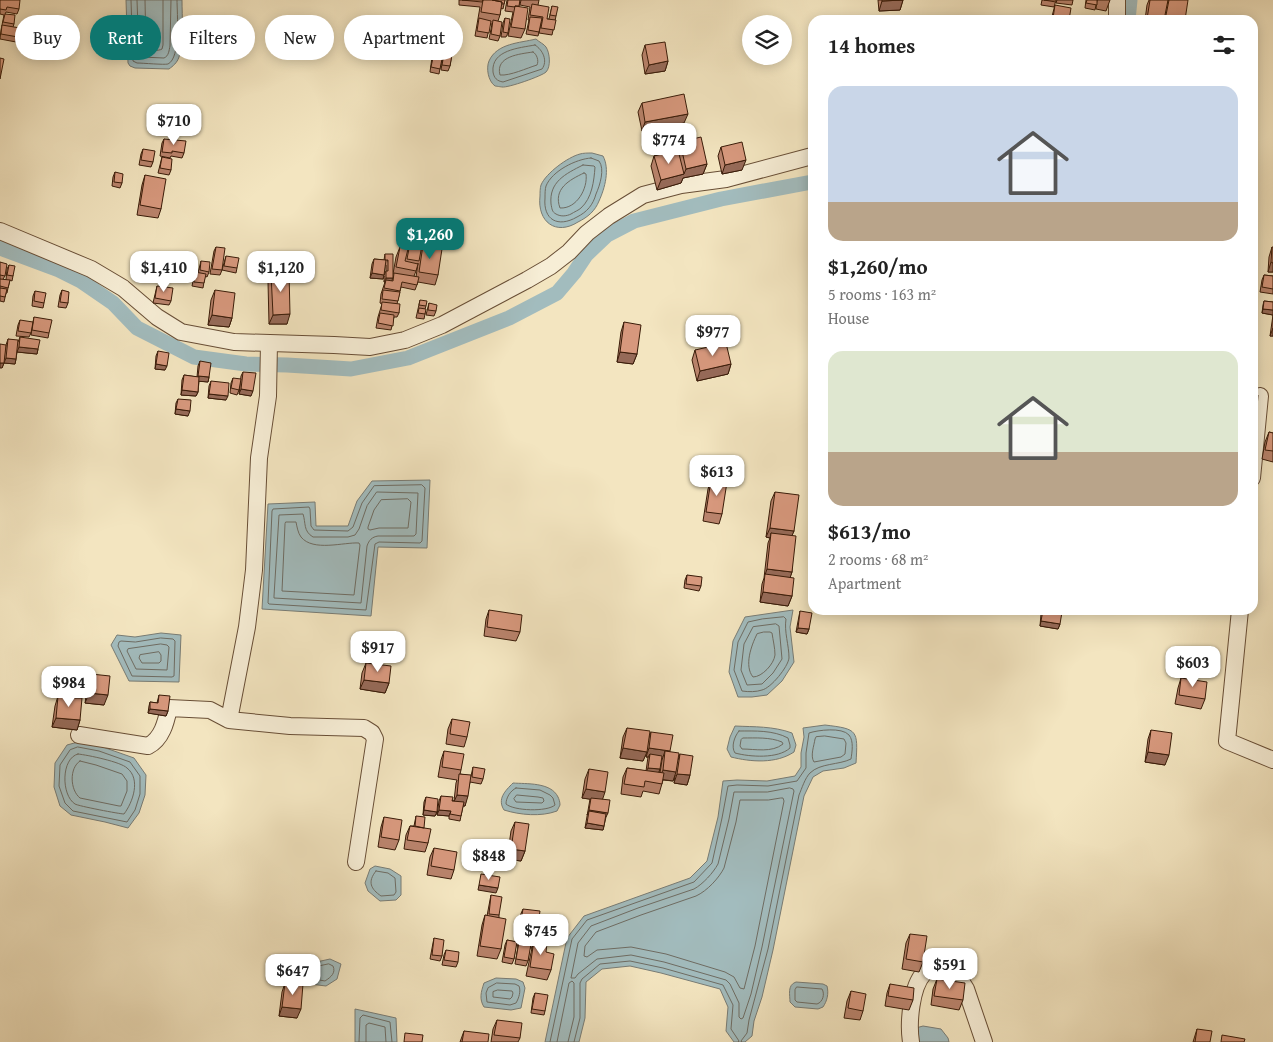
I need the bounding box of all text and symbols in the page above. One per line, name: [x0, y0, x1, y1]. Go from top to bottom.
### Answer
chip: Buy: [15, 15, 80, 60]
chip: Rent: [90, 15, 161, 60]
chip: Filters: [171, 15, 255, 60]
chip: New: [265, 15, 334, 60]
chip: Apartment: [344, 15, 463, 60]
map controls: [742, 15, 792, 65]
button: layers: [742, 15, 792, 65]
text: 14 homes: [828, 30, 915, 61]
icon: filters: [1210, 31, 1238, 59]
pin: $710: [144, 104, 204, 146]
text: $710: [157, 108, 191, 132]
icon: home: [988, 118, 1078, 208]
pin: $774: [639, 122, 699, 165]
text: $774: [652, 127, 686, 151]
pin: $1,260: [389, 218, 471, 260]
text: $1,260: [407, 222, 453, 246]
pin: $1,410: [123, 250, 205, 293]
pin: $1,120: [240, 250, 322, 293]
text: $1,260/mo: [828, 251, 928, 282]
text: $1,410: [141, 255, 187, 279]
text: $1,120: [258, 255, 304, 279]
text: 5 rooms · 163 m²: [828, 282, 936, 306]
text: House: [828, 306, 869, 330]
pin: $977: [683, 314, 743, 357]
text: $977: [696, 319, 730, 343]
icon: home: [988, 383, 1078, 473]
pin: $613: [687, 454, 747, 497]
text: $613: [700, 459, 734, 483]
text: $613/mo: [828, 516, 911, 547]
text: 2 rooms · 68 m²: [828, 547, 928, 571]
text: Apartment: [828, 571, 901, 595]
pin: $917: [348, 630, 408, 673]
text: $917: [361, 635, 395, 659]
pin: $603: [1163, 646, 1223, 688]
text: $603: [1176, 650, 1210, 674]
pin: $984: [39, 666, 99, 708]
text: $984: [52, 670, 86, 694]
pin: $848: [459, 838, 519, 881]
text: $848: [472, 843, 506, 867]
pin: $745: [511, 914, 571, 956]
text: $745: [524, 918, 558, 942]
pin: $591: [920, 948, 980, 990]
text: $591: [933, 952, 967, 976]
pin: $647: [263, 954, 323, 996]
text: $647: [276, 958, 310, 982]

